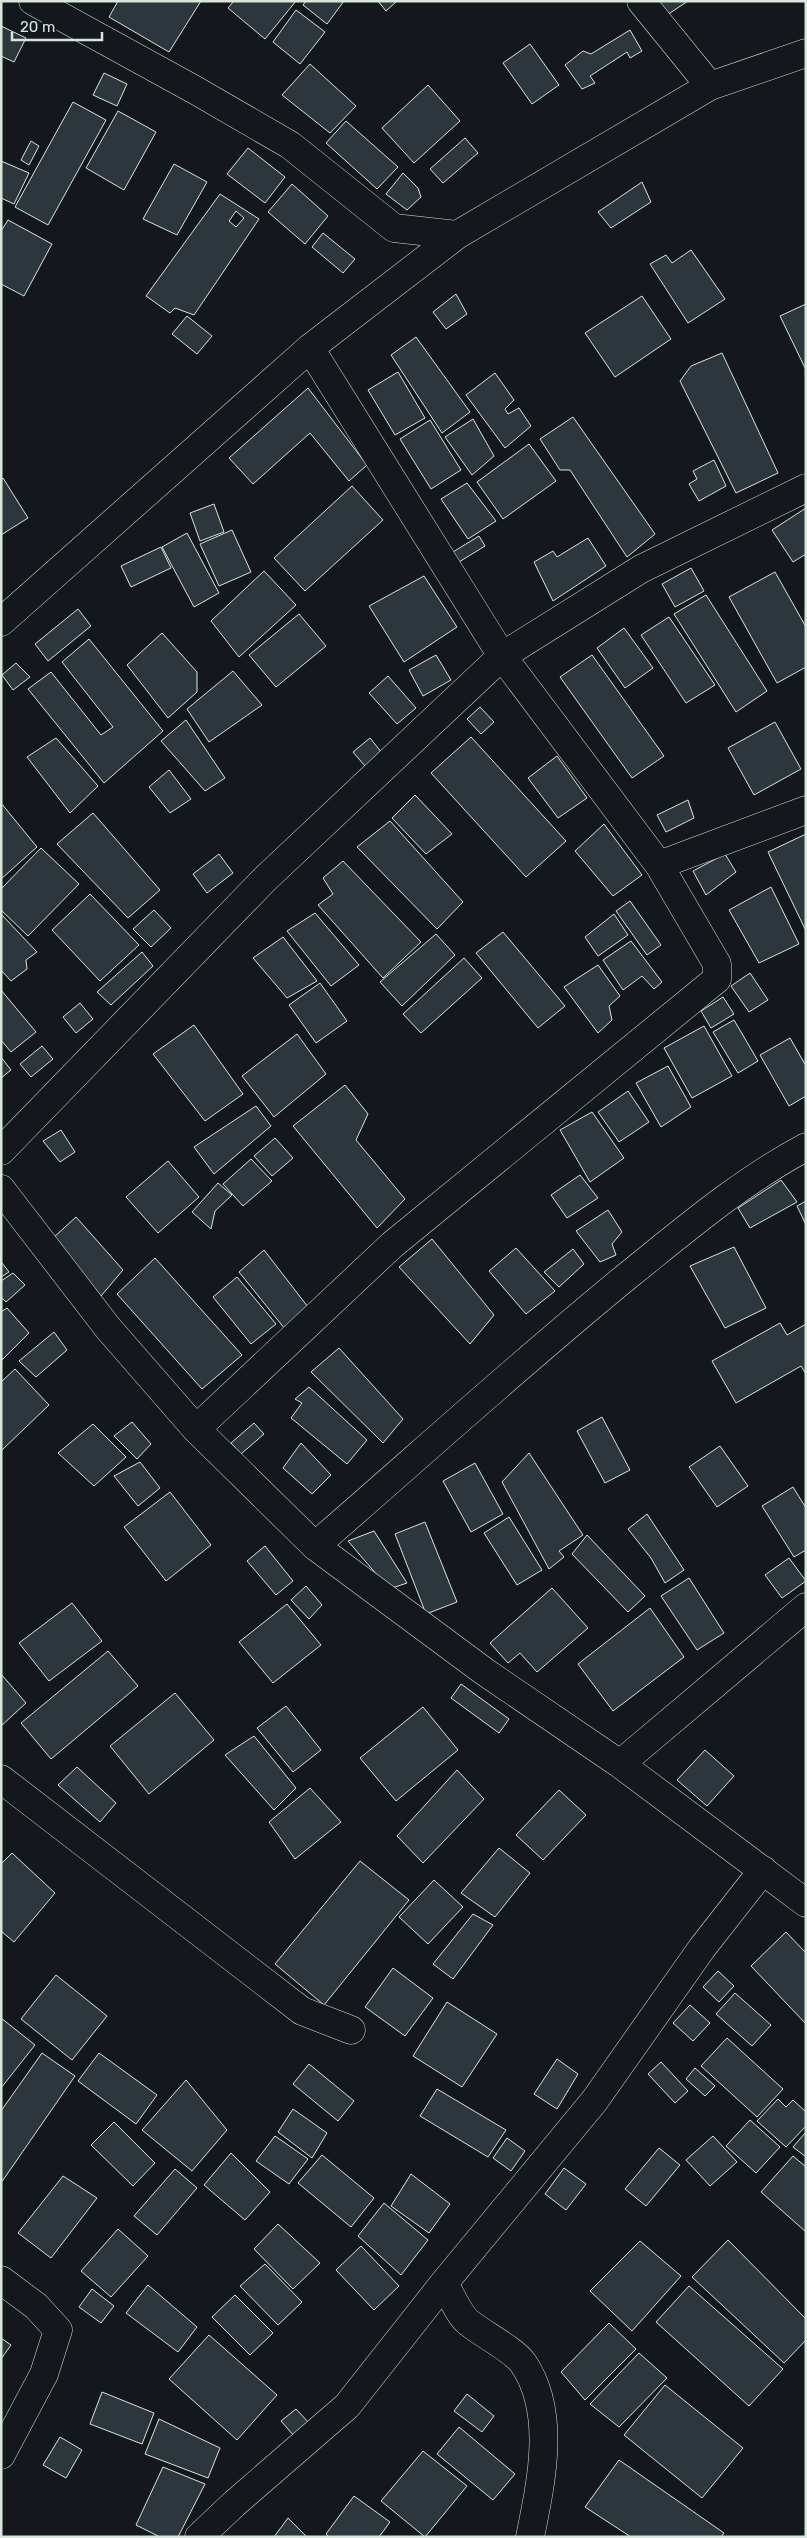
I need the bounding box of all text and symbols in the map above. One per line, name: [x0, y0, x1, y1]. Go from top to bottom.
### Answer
scale bar: [12, 10, 102, 42]
text: 20 m: [20, 18, 55, 36]

